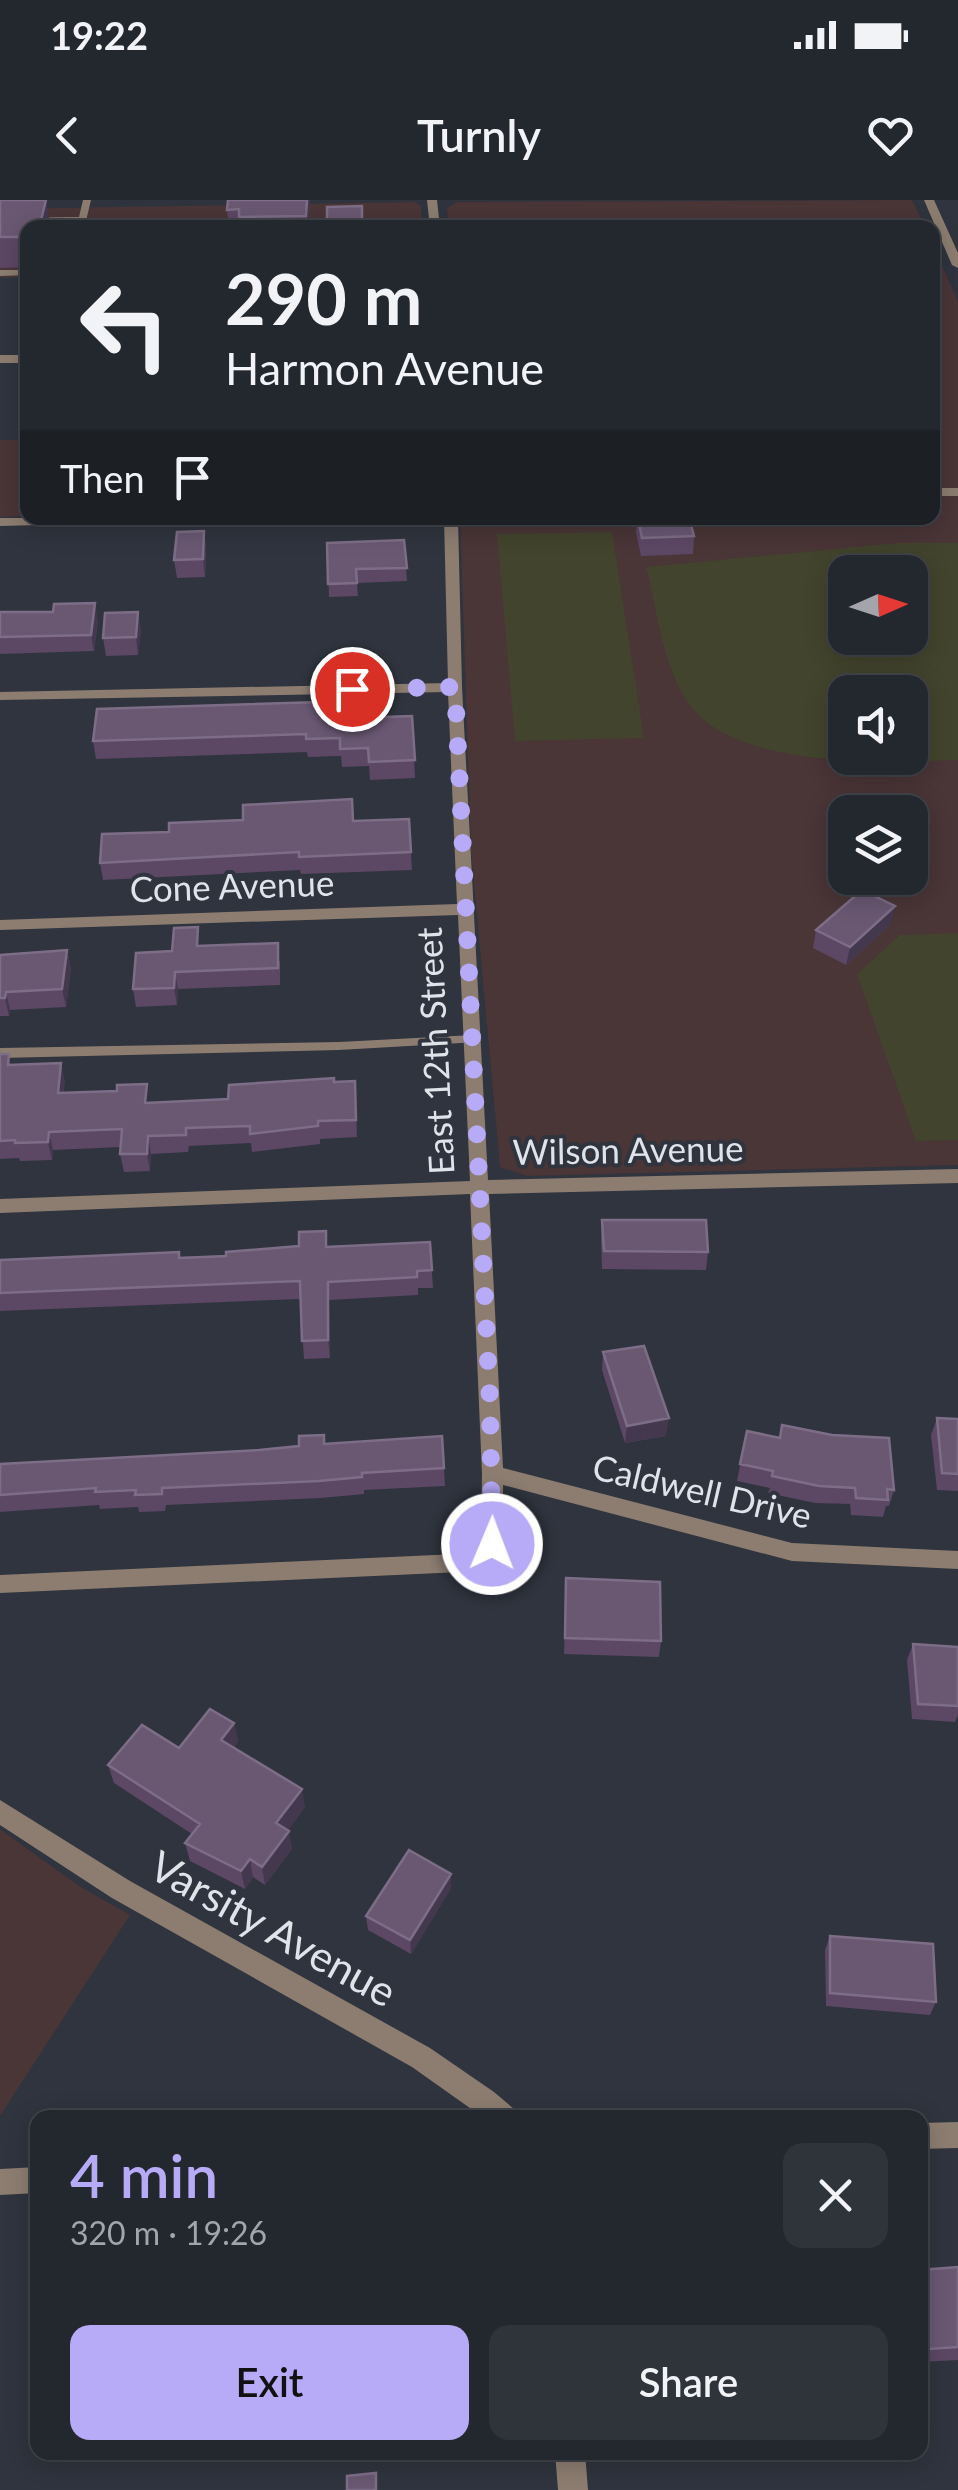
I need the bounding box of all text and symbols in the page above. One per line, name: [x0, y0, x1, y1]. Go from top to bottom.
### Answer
text: 19:22: [50, 12, 148, 58]
icon: back: [40, 108, 95, 163]
text: Turnly: [417, 108, 541, 162]
icon: heart: [863, 108, 918, 163]
text: 290 m: [225, 256, 422, 340]
icon: left: [60, 260, 190, 390]
text: Harmon Avenue: [225, 341, 544, 395]
icon: arrive: [165, 450, 220, 505]
text: Then: [60, 455, 145, 501]
north arrow: [828, 555, 928, 655]
map controls: [828, 555, 928, 895]
pin: [310, 647, 395, 732]
icon: arrive: [325, 662, 380, 717]
button: sound: [828, 675, 928, 775]
button: layers: [828, 795, 928, 895]
street label: Cone Avenue: [129, 860, 335, 910]
street label: East 12th Street: [407, 926, 461, 1176]
street label: Wilson Avenue: [512, 1126, 744, 1172]
street label: Caldwell Drive: [589, 1444, 816, 1536]
position arrow: [440, 1492, 544, 1596]
street label: Varsity Avenue: [142, 1840, 405, 2016]
text: 4 min: [70, 2139, 218, 2211]
button: close: [783, 2143, 888, 2248]
text: 320 m · 19:26: [70, 2213, 267, 2252]
button: Exit: [70, 2325, 469, 2440]
button: Share: [489, 2325, 888, 2440]

